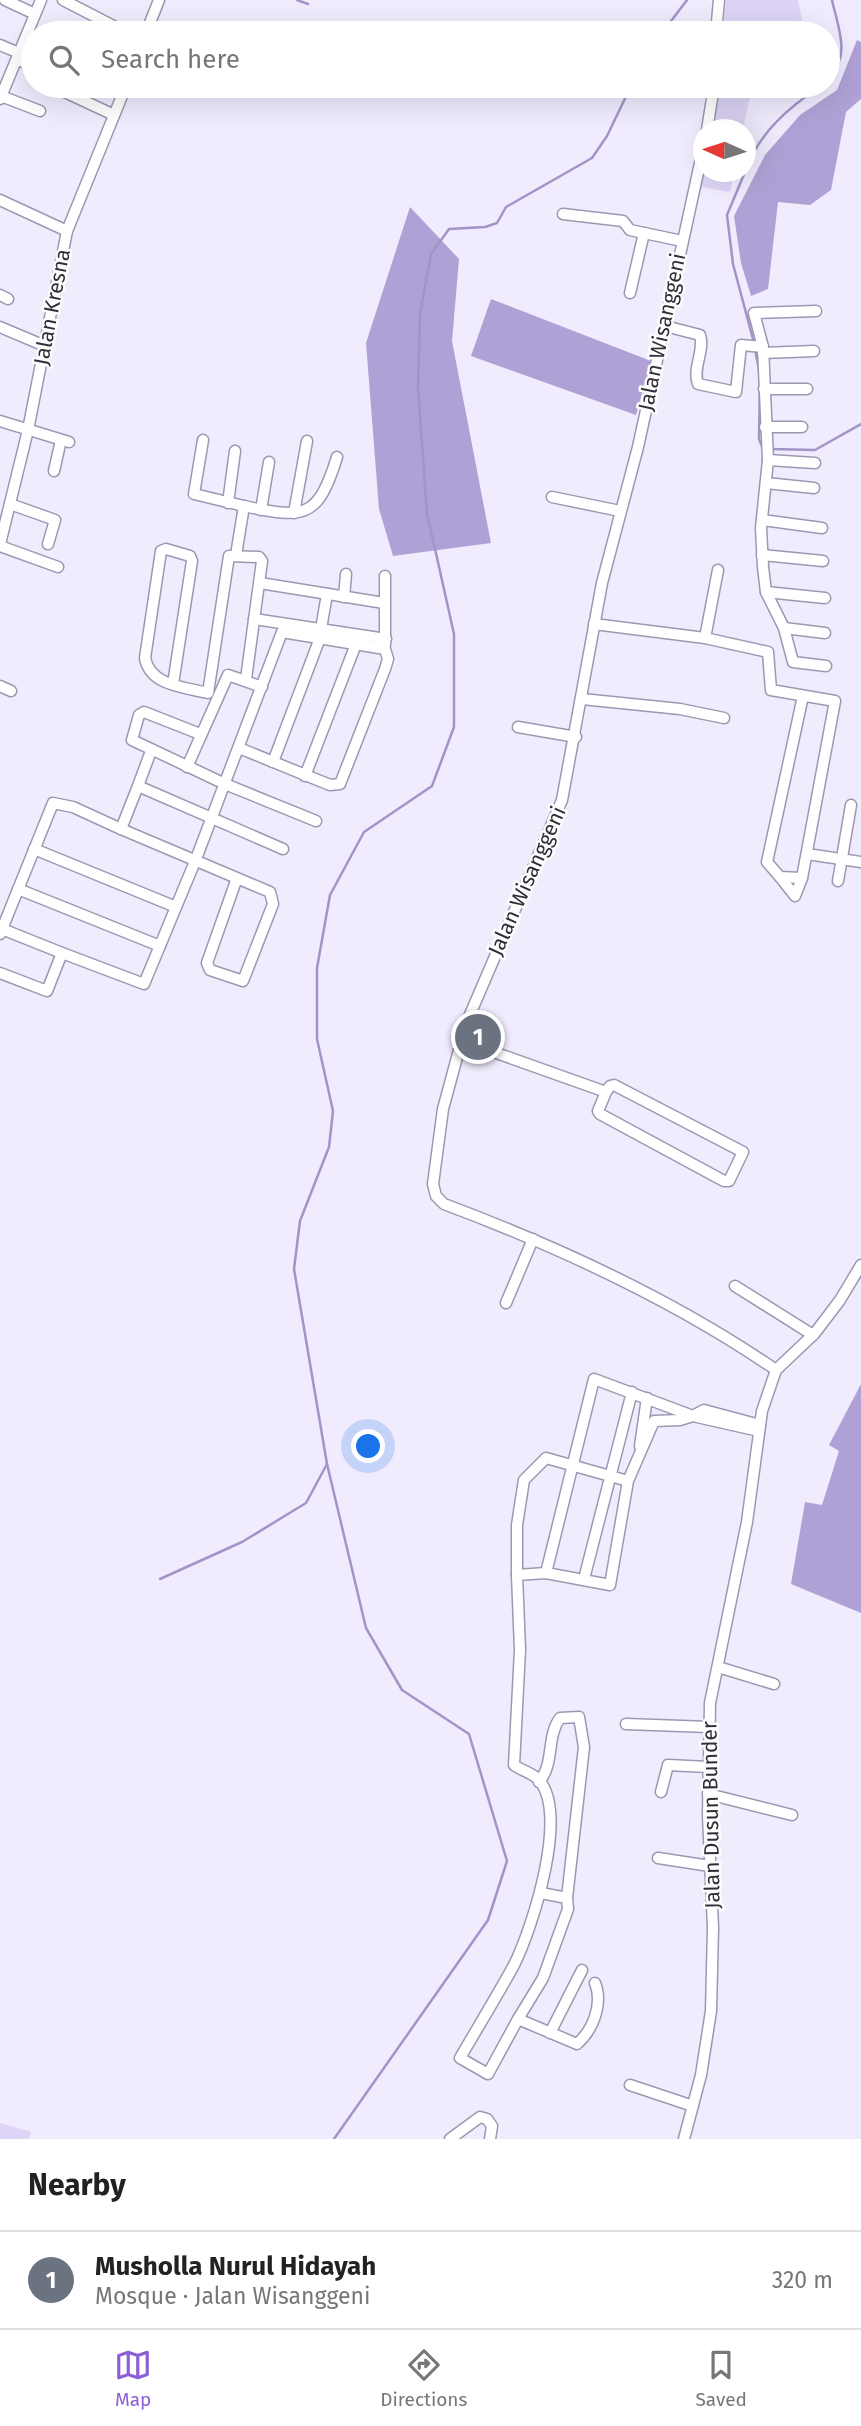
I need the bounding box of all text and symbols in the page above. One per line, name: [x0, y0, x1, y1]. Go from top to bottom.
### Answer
search box: [21, 21, 840, 98]
icon: search: [45, 41, 83, 79]
text: Search here: [101, 44, 240, 75]
north arrow: [693, 119, 756, 182]
street label: Jalan Kresna: [28, 247, 76, 367]
street label: Jalan Wisanggeni: [633, 251, 691, 413]
street label: Jalan Wisanggeni: [482, 802, 572, 960]
pin: 1: [455, 1011, 501, 1063]
your location: [351, 1429, 385, 1463]
street label: Jalan Dusun Bunder: [696, 1721, 726, 1909]
text: Nearby: [28, 2167, 126, 2203]
text: Musholla Nurul Hidayah: [95, 2251, 376, 2282]
text: 1: [46, 2266, 56, 2294]
text: 320 m: [772, 2266, 833, 2294]
text: Mosque · Jalan Wisanggeni: [95, 2282, 371, 2310]
tab: Map: [114, 2346, 152, 2411]
tab: Directions: [380, 2346, 467, 2411]
tab: Saved: [696, 2346, 747, 2411]

